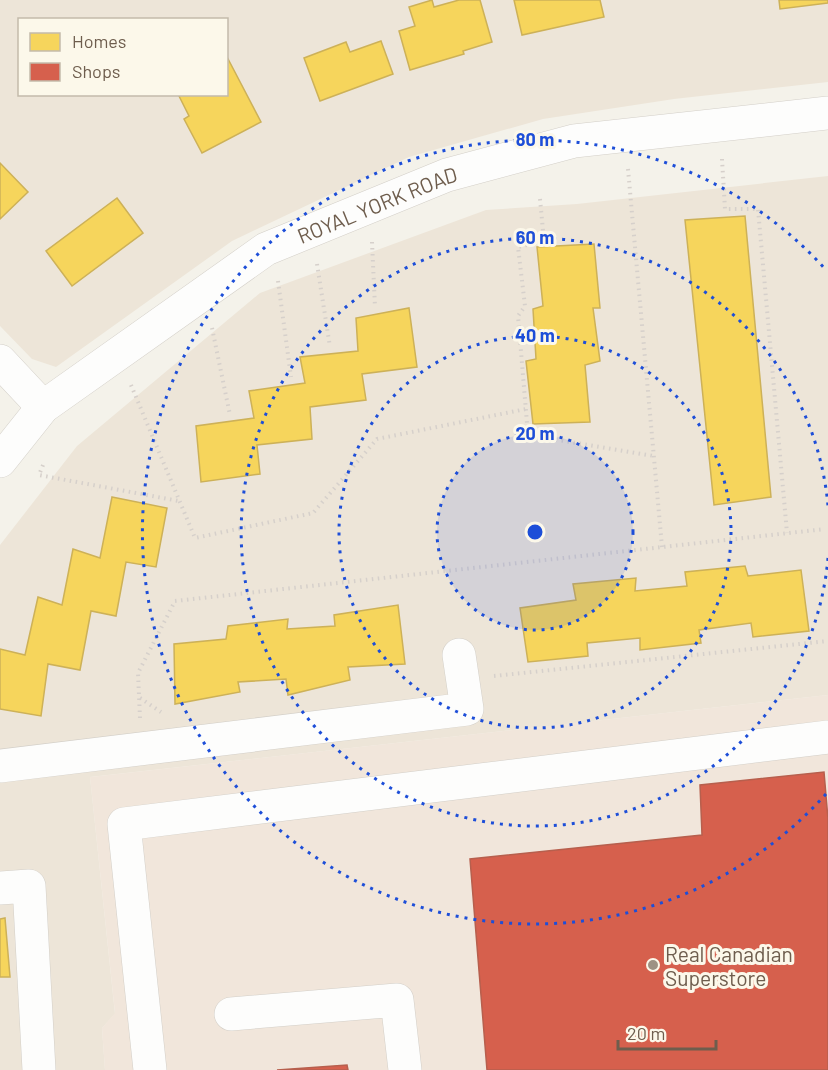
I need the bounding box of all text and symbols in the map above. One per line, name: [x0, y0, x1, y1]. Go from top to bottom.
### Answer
legend: [18, 18, 228, 96]
text: Homes: [72, 30, 126, 52]
text: Shops: [72, 60, 121, 82]
text: 80 m: [516, 128, 554, 150]
street label: ROYAL YORK ROAD: [293, 160, 459, 248]
text: 60 m: [516, 226, 554, 248]
text: 40 m: [515, 324, 555, 346]
text: 20 m: [516, 422, 554, 444]
centre of rings: [525, 522, 545, 542]
place label: Real Canadian Superstore: [665, 941, 793, 990]
marker: Real Canadian Superstore: [646, 958, 660, 972]
scale bar: [618, 1013, 716, 1051]
text: 20 m: [627, 1022, 665, 1044]

